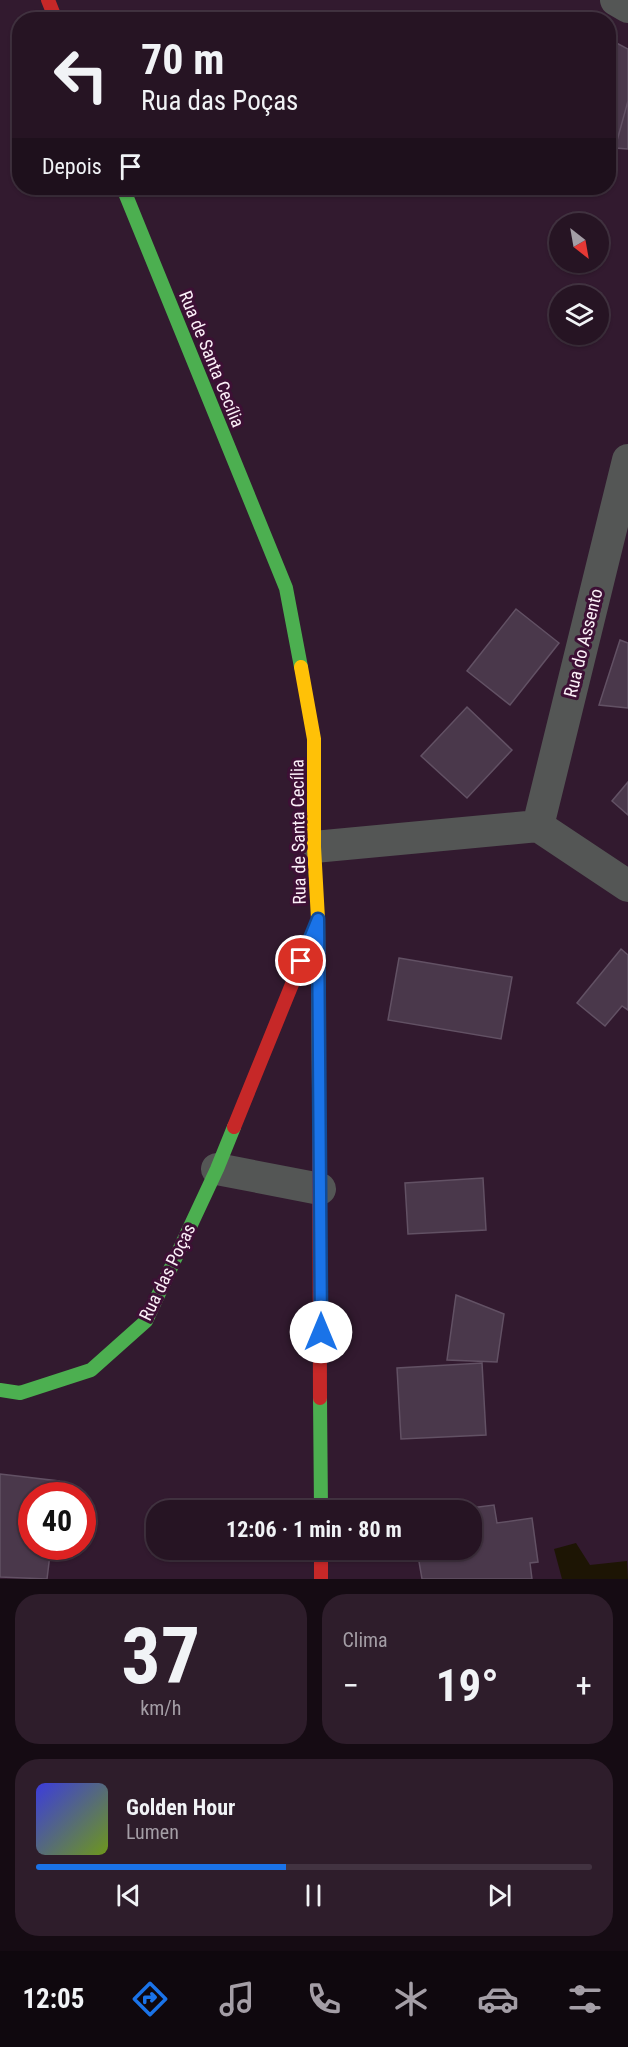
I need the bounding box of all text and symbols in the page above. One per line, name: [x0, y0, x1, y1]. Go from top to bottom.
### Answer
text: 70 m: [141, 35, 224, 84]
icon: left: [42, 36, 120, 114]
text: Rua das Poças: [141, 85, 298, 117]
icon: arrive: [114, 150, 147, 183]
text: Depois: [42, 154, 102, 179]
north arrow: [549, 213, 609, 273]
map controls: [549, 213, 609, 345]
button: layers: [549, 285, 609, 345]
street label: Rua de Santa Cecília: [175, 288, 249, 430]
street label: Rua do Assento: [559, 586, 607, 700]
street label: Rua de Santa Cecília: [286, 759, 310, 905]
pin: [275, 935, 326, 986]
icon: arrive: [284, 944, 317, 977]
street label: Rua das Poças: [135, 1220, 199, 1324]
position arrow: [289, 1300, 353, 1364]
speed limit sign: 40: [18, 1482, 96, 1560]
text: 12:06 · 1 min · 80 m: [226, 1517, 402, 1542]
text: 37: [121, 1611, 200, 1702]
text: Clima: [343, 1628, 388, 1652]
text: 19°: [436, 1659, 499, 1712]
text: −: [343, 1666, 359, 1705]
text: +: [576, 1666, 592, 1705]
text: km/h: [140, 1696, 181, 1720]
text: Golden Hour: [126, 1795, 235, 1820]
text: Lumen: [126, 1820, 179, 1844]
icon: previous: [112, 1879, 145, 1912]
icon: pause: [297, 1879, 330, 1912]
icon: next: [483, 1879, 516, 1912]
icon: directions: [129, 1978, 171, 2020]
icon: music: [216, 1978, 258, 2020]
icon: phone: [303, 1978, 345, 2020]
icon: climate: [390, 1978, 432, 2020]
icon: car: [477, 1978, 519, 2020]
icon: filters: [564, 1978, 606, 2020]
text: 12:05: [22, 1983, 84, 2015]

